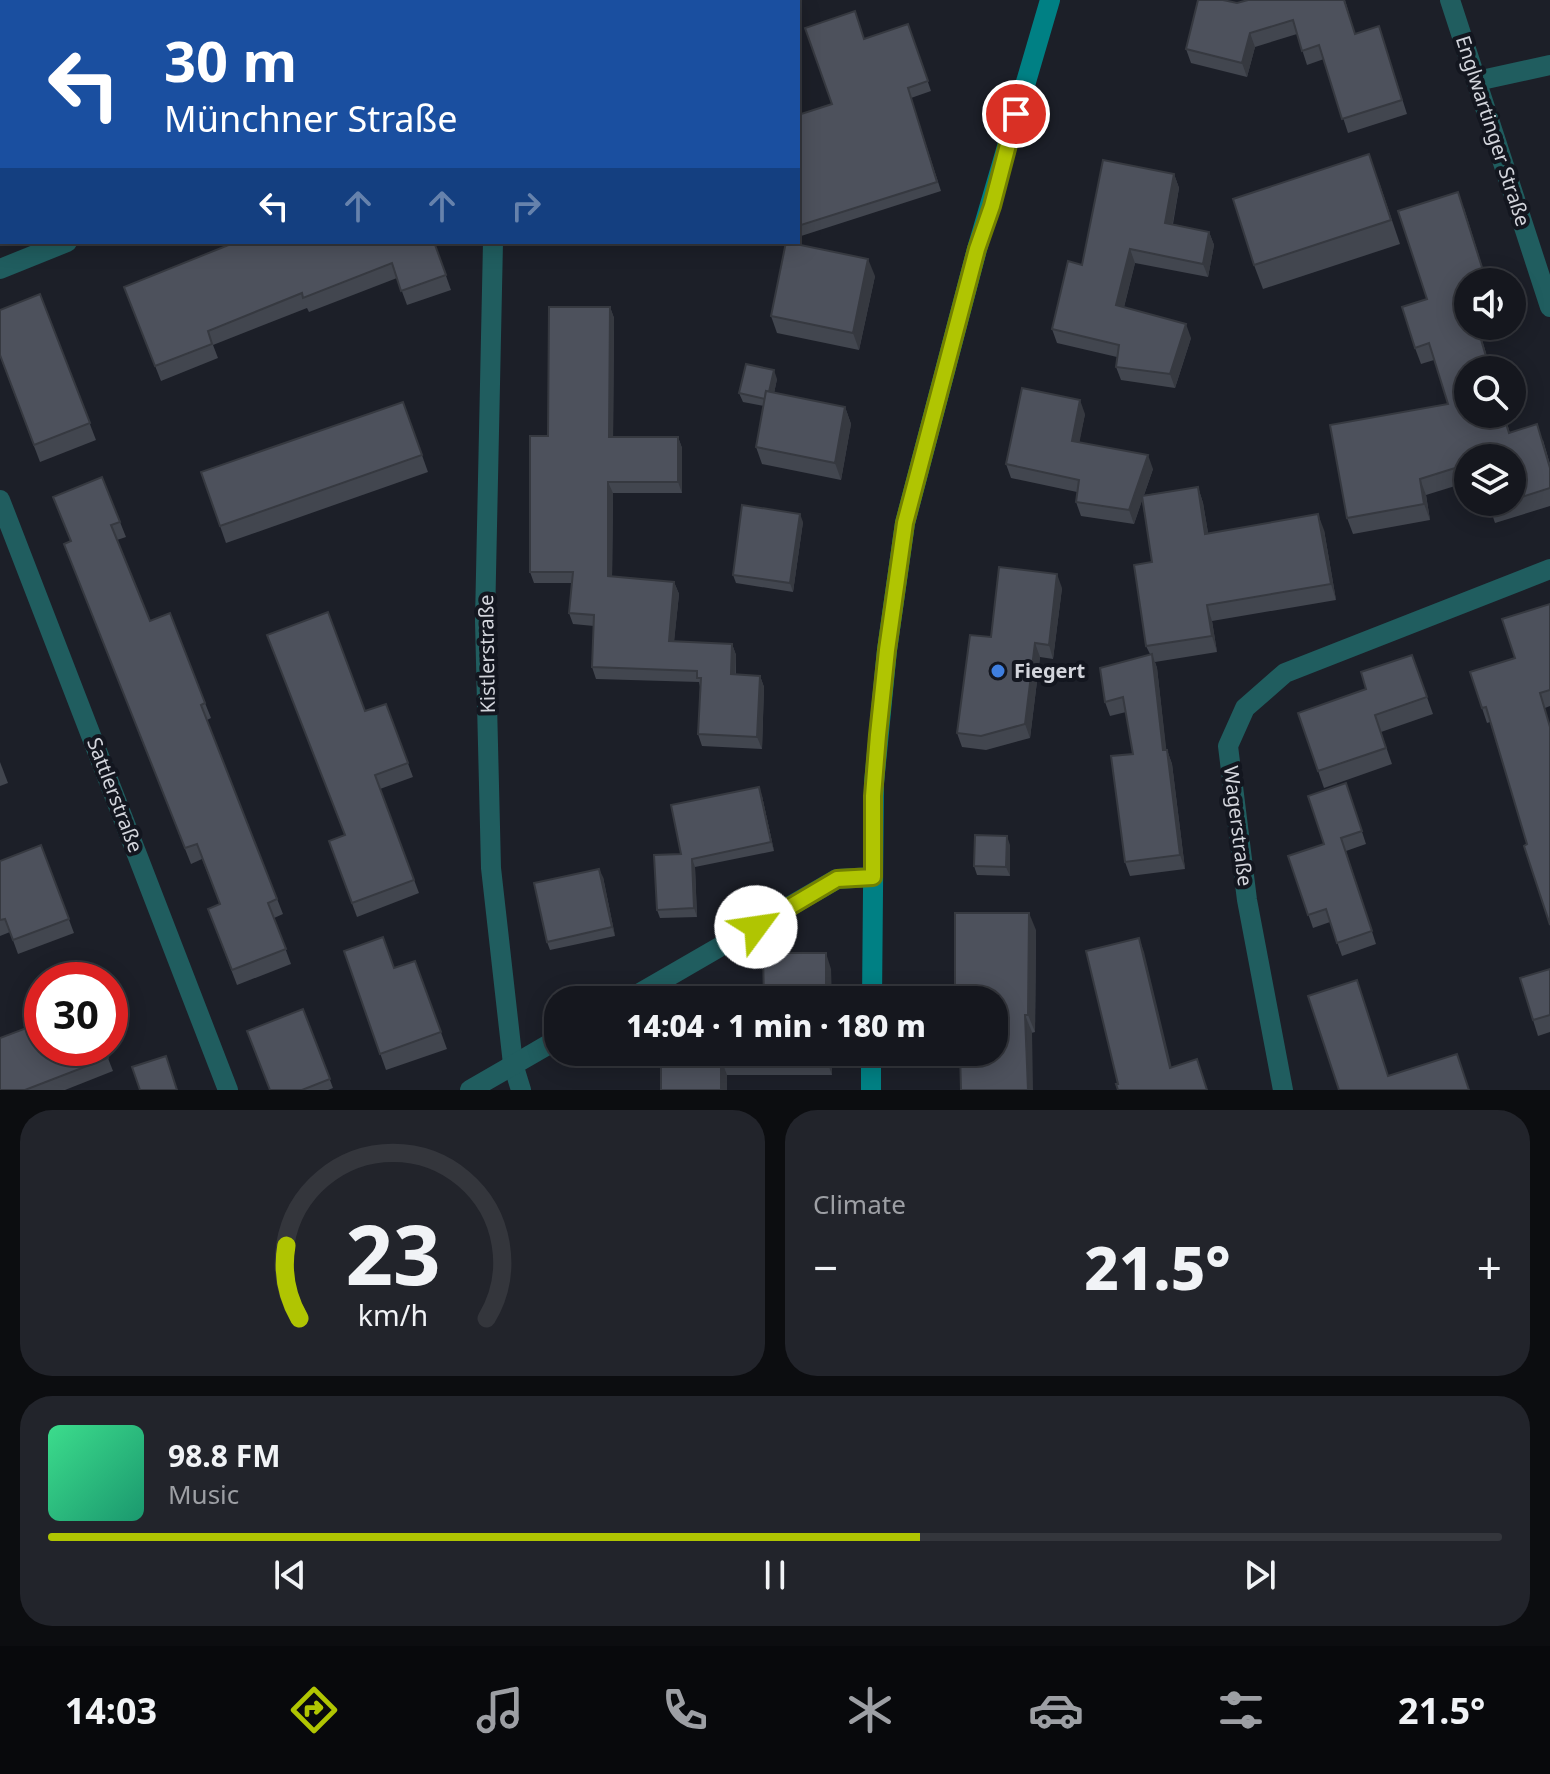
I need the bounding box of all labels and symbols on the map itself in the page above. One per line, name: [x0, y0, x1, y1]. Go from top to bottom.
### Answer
street label: Englwartinger Straße: [1450, 32, 1537, 230]
pin: [982, 80, 1050, 148]
street label: Kistlerstraße: [472, 594, 501, 714]
place label: Fiegert: [1014, 657, 1085, 684]
marker: Fiegert: [989, 662, 1007, 680]
street label: Sattlerstraße: [81, 733, 150, 856]
street label: Wagerstraße: [1218, 764, 1259, 888]
position arrow: [714, 885, 798, 969]
speed limit sign: 30: [24, 962, 128, 1066]

